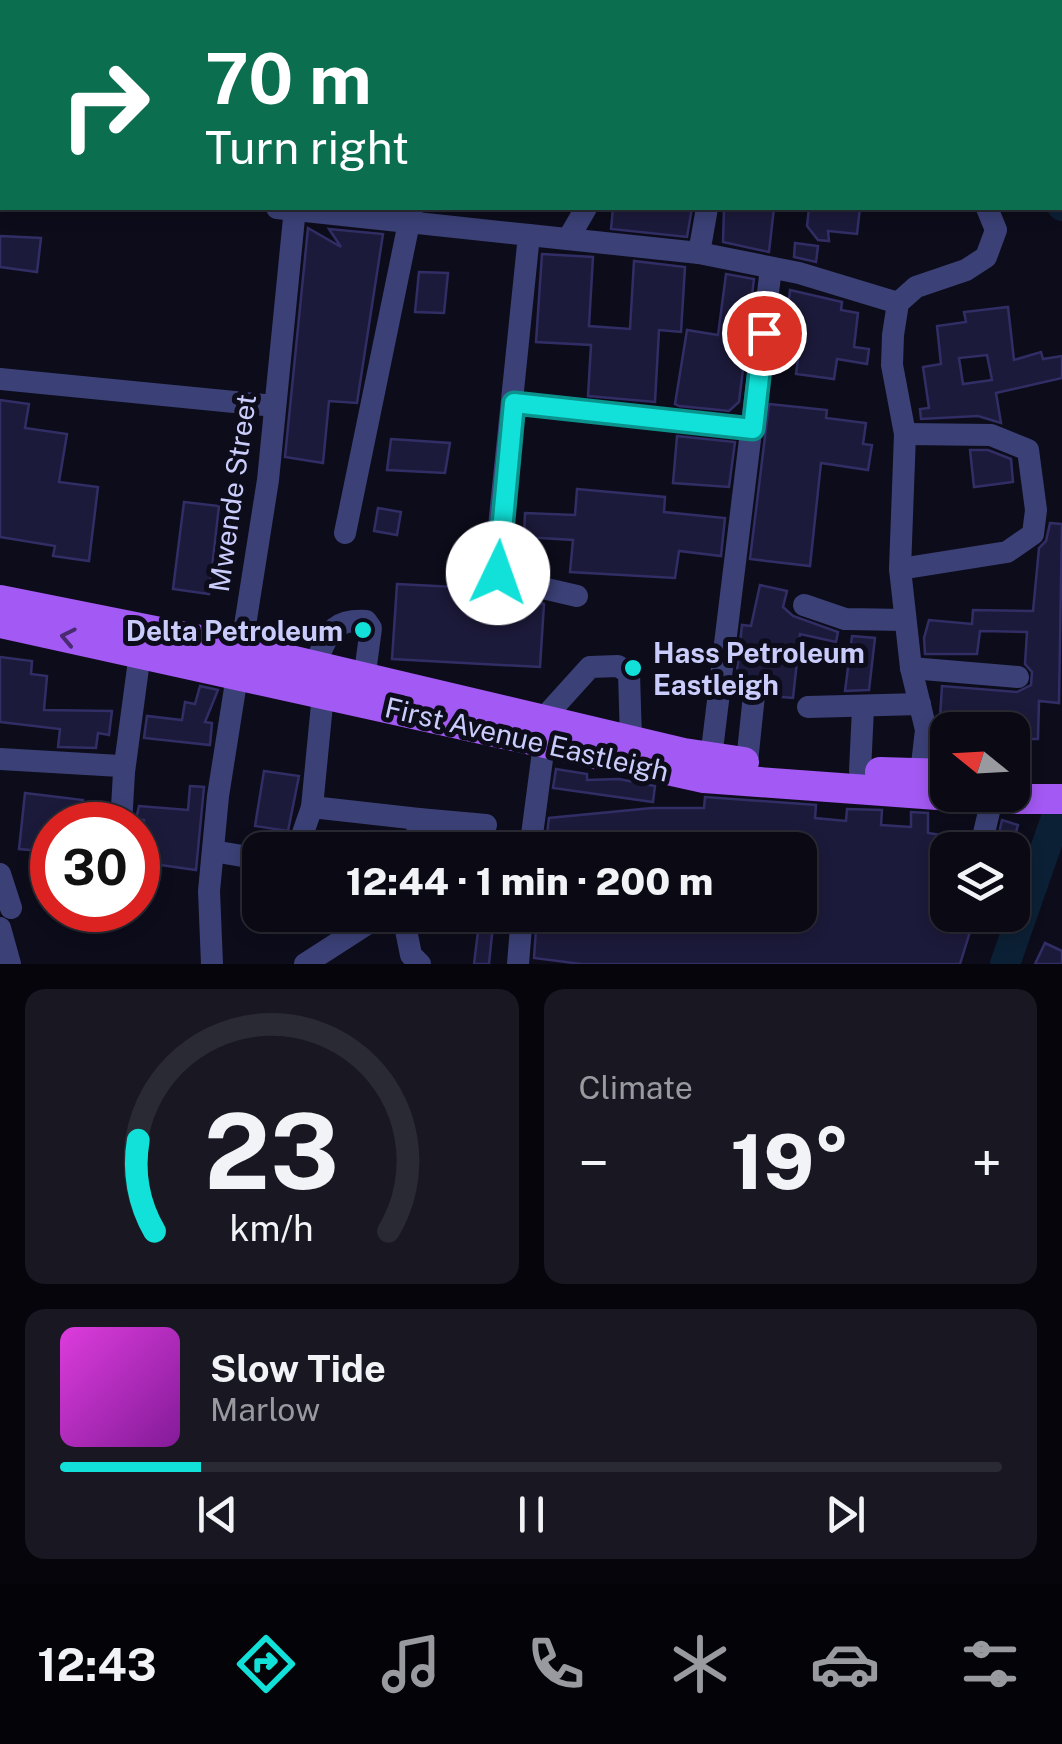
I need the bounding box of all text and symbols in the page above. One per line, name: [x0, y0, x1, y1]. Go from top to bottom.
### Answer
text: 70 m: [205, 37, 372, 120]
icon: right: [40, 40, 170, 170]
text: Turn right: [205, 121, 409, 174]
pin: [722, 291, 807, 376]
icon: arrive: [737, 306, 792, 361]
street label: Mwende Street: [202, 392, 262, 594]
position arrow: [446, 521, 550, 625]
place label: Delta Petroleum: [126, 614, 343, 647]
marker: Delta Petroleum: [352, 619, 374, 641]
one-way arrow: [60, 628, 77, 649]
place label: Hass Petroleum Eastleigh: [653, 636, 865, 701]
marker: Hass Petroleum Eastleigh: [622, 657, 644, 679]
street label: First Avenue Eastleigh: [382, 690, 672, 788]
north arrow: [930, 712, 1030, 812]
map controls: [930, 712, 1030, 932]
speed limit sign: 30: [30, 802, 160, 932]
button: layers: [930, 832, 1030, 932]
text: 12:44 · 1 min · 200 m: [346, 859, 713, 904]
text: Climate: [579, 1069, 693, 1106]
text: 23: [204, 1090, 339, 1212]
text: 19°: [731, 1118, 850, 1206]
text: −: [579, 1131, 609, 1195]
text: +: [972, 1131, 1002, 1195]
text: km/h: [230, 1207, 314, 1249]
text: Slow Tide: [210, 1346, 386, 1391]
text: Marlow: [210, 1391, 320, 1428]
icon: previous: [190, 1487, 245, 1542]
icon: pause: [504, 1487, 559, 1542]
icon: next: [818, 1487, 873, 1542]
icon: directions: [231, 1629, 301, 1699]
icon: music: [376, 1629, 446, 1699]
icon: phone: [521, 1629, 591, 1699]
icon: climate: [665, 1629, 735, 1699]
icon: car: [810, 1629, 880, 1699]
icon: filters: [955, 1629, 1025, 1699]
text: 12:43: [37, 1638, 157, 1691]

